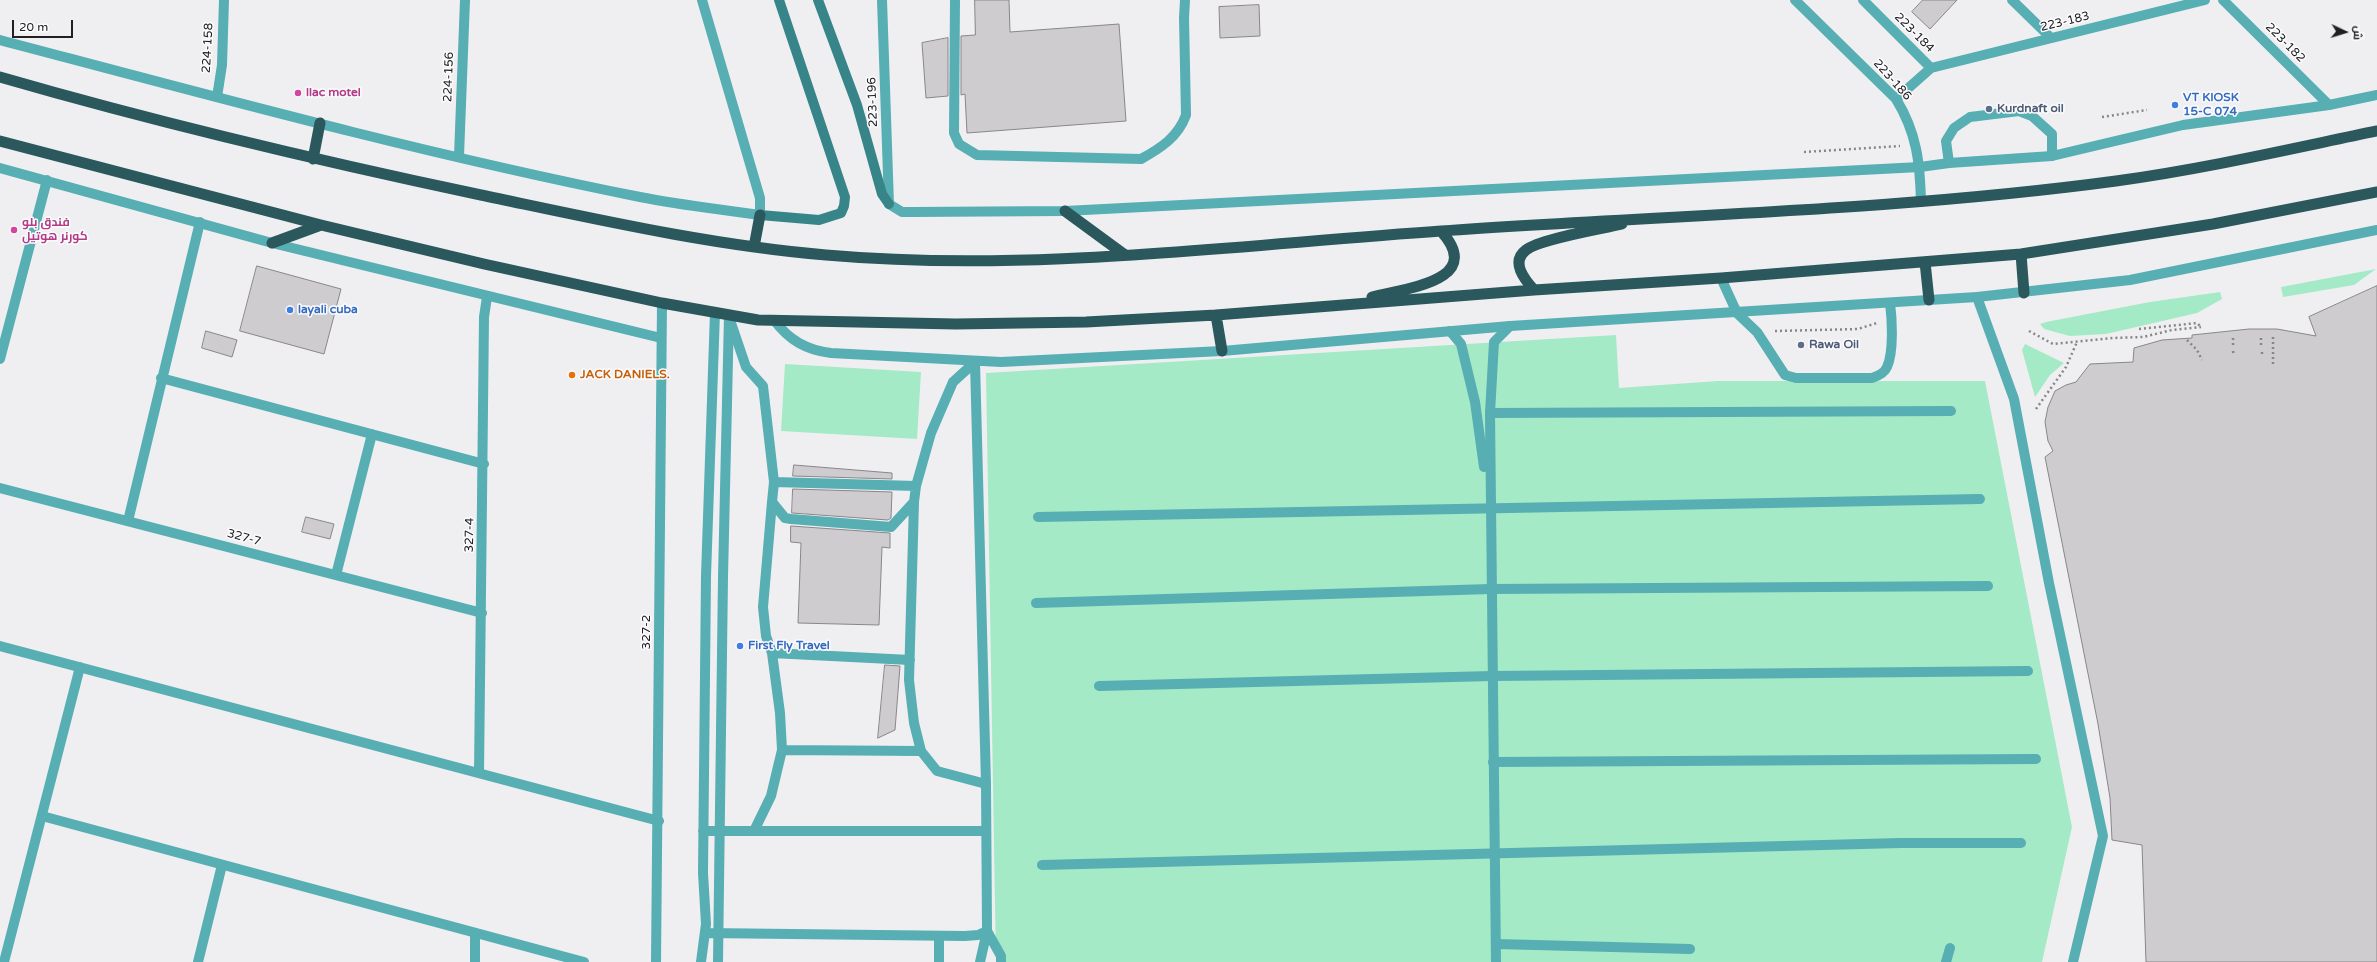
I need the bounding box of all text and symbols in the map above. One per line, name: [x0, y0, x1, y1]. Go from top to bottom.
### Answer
street label: 223-183: [2039, 9, 2091, 35]
street label: 223-184: [1891, 10, 1937, 56]
scale bar: [14, 12, 75, 38]
north arrow: [2325, 12, 2365, 52]
text: 20 m: [19, 20, 48, 34]
street label: 223-182: [2262, 20, 2308, 66]
street label: 224-158: [199, 23, 217, 73]
text: ش: [2350, 25, 2364, 40]
street label: 224-156: [441, 52, 457, 102]
street label: 223-186: [1870, 57, 1914, 103]
street label: 223-196: [865, 77, 881, 127]
place label: llac motel: [306, 86, 361, 100]
marker: llac motel: [293, 88, 303, 98]
place label: VT KIOSK 15-C 074: [2183, 91, 2239, 119]
marker: VT KIOSK 15-C 074: [2170, 100, 2180, 110]
place label: Kurdnaft oil: [1997, 102, 2064, 116]
marker: Kurdnaft oil: [1984, 104, 1994, 114]
place label: فندق بلو كورنر هوتيل: [22, 216, 88, 244]
marker: فندق بلو كورنر هوتيل: [9, 225, 19, 235]
place label: layali cuba: [298, 303, 358, 317]
marker: layali cuba: [285, 305, 295, 315]
place label: Rawa Oil: [1809, 338, 1859, 352]
marker: Rawa Oil: [1796, 340, 1806, 350]
place label: JACK DANIELS.: [580, 368, 670, 382]
marker: JACK DANIELS.: [567, 370, 577, 380]
street label: 327-4: [462, 517, 478, 553]
street label: 327-7: [225, 527, 263, 549]
street label: 327-2: [640, 615, 654, 649]
place label: First Fly Travel: [748, 639, 830, 653]
marker: First Fly Travel: [735, 641, 745, 651]

